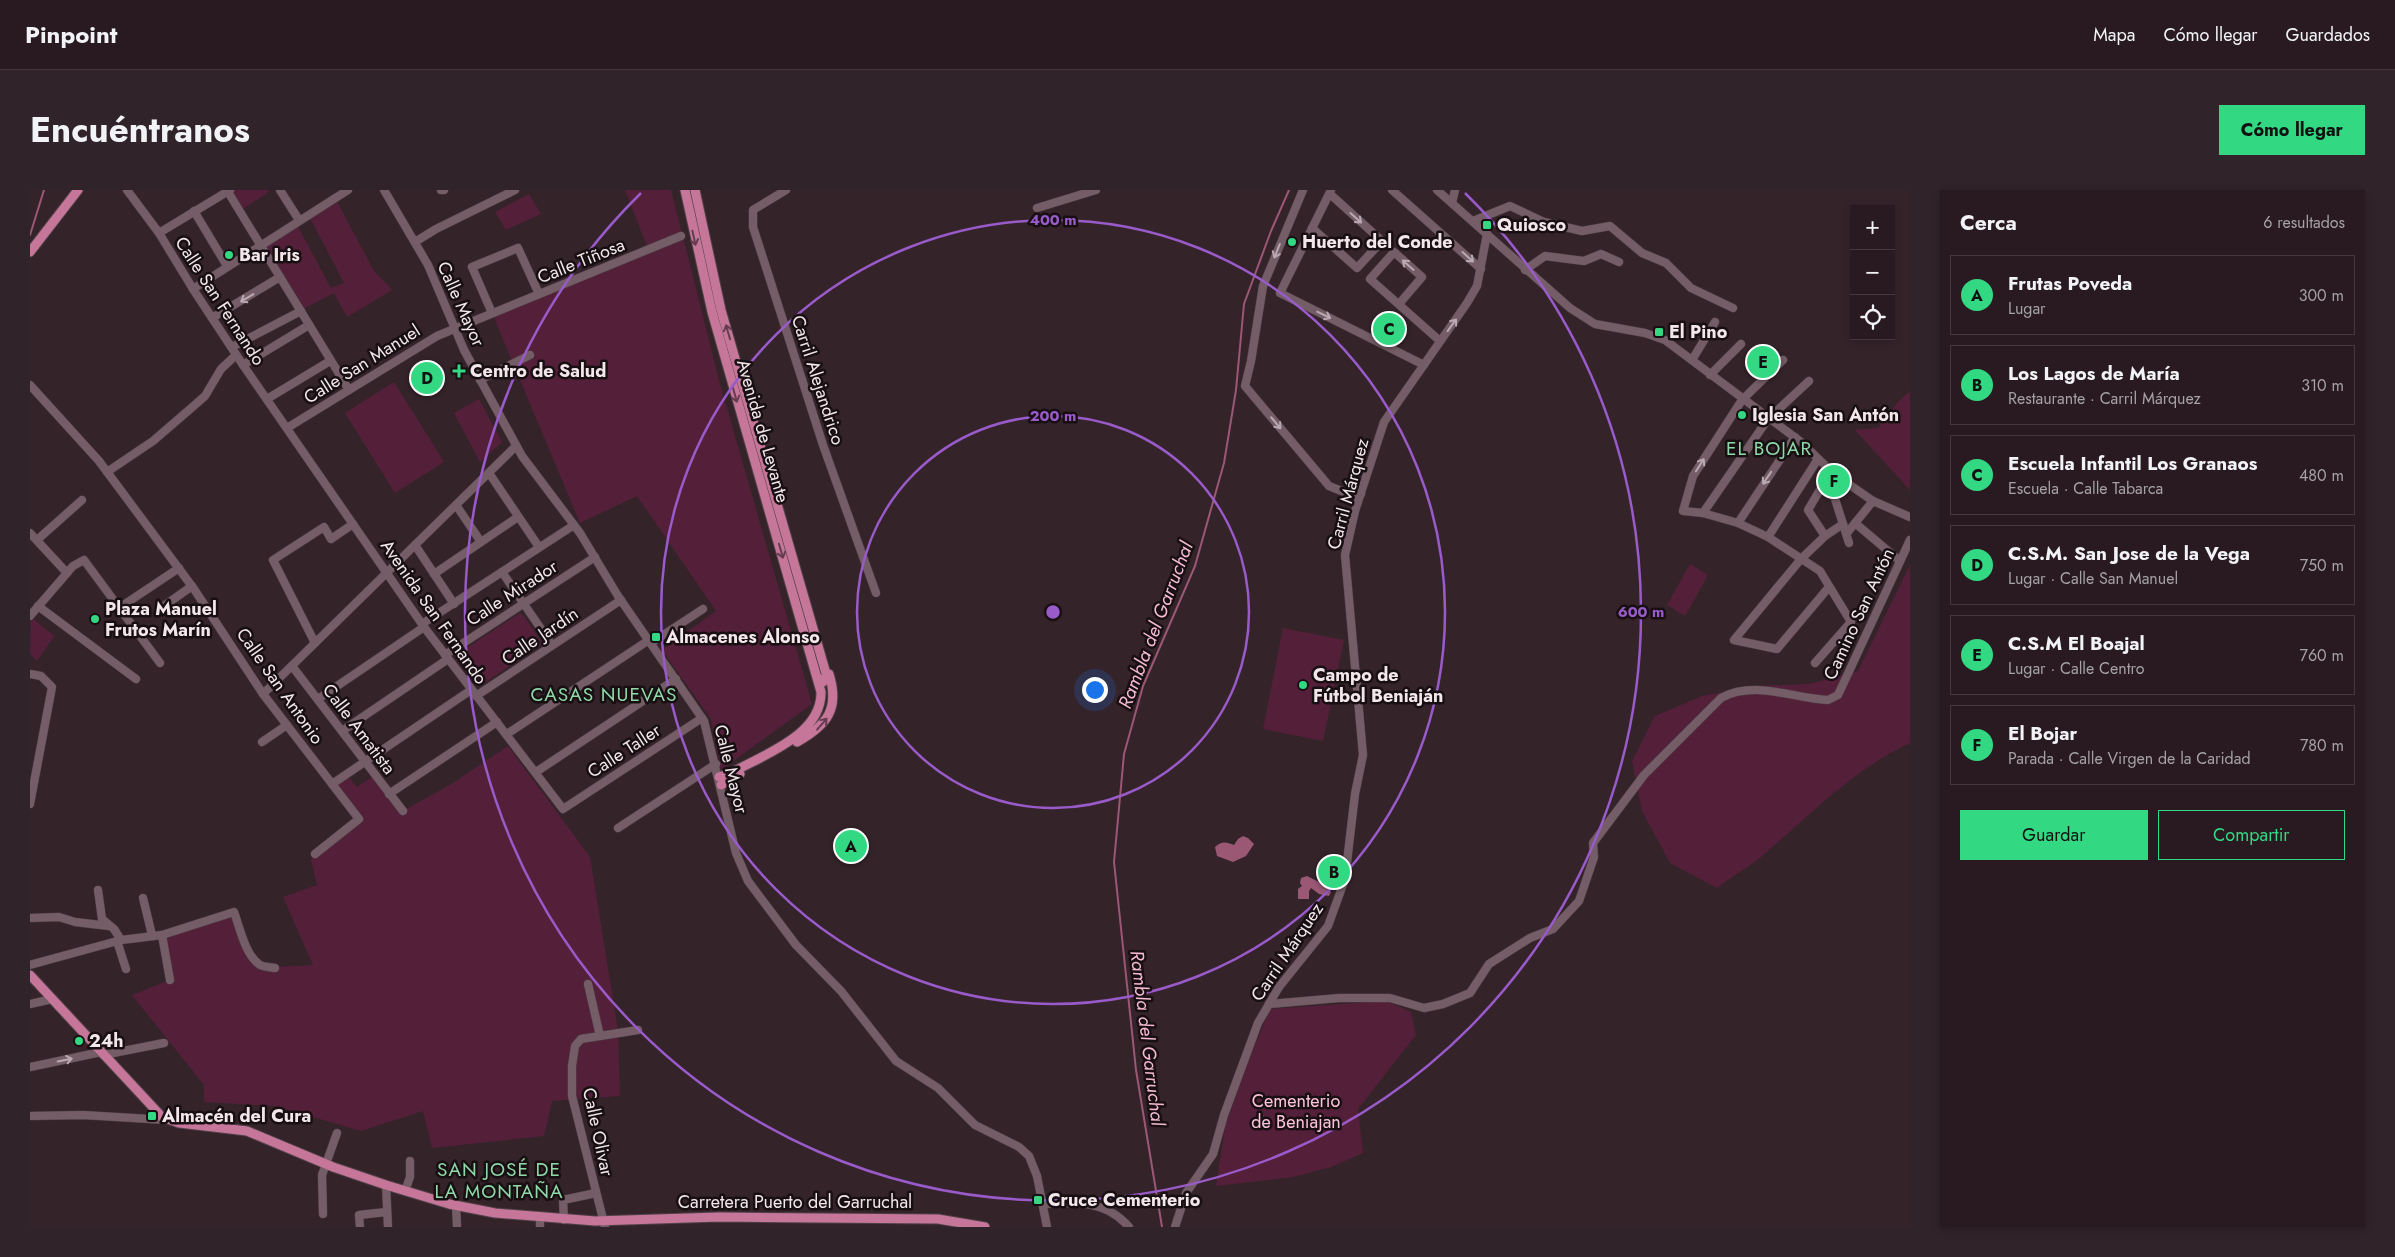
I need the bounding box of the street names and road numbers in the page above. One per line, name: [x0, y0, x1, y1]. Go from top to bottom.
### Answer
street label: Calle San Fernando: [169, 231, 272, 371]
street label: Calle Tiñosa: [533, 232, 629, 290]
street label: Calle Mayor: [431, 257, 492, 351]
street label: Carril Alejandrico: [785, 312, 851, 448]
street label: Calle San Manuel: [299, 318, 425, 410]
street label: Avenida de Levante: [730, 356, 796, 506]
street label: Carril Márquez: [1321, 435, 1375, 552]
street label: Avenida San Fernando: [374, 534, 494, 690]
street label: Camino San Antón: [1817, 544, 1901, 684]
street label: Calle Mirador: [461, 553, 564, 632]
street label: Calle Jardín: [496, 601, 584, 671]
street label: Calle San Antonio: [230, 623, 330, 750]
street label: Calle Amatista: [316, 678, 402, 780]
street label: Calle Taller: [582, 717, 667, 784]
street label: Calle Mayor: [707, 722, 755, 817]
street label: Carril Márquez: [1244, 897, 1330, 1006]
street label: Calle Olivar: [576, 1085, 620, 1179]
street label: Carretera Puerto del Garruchal: [678, 1189, 912, 1215]

